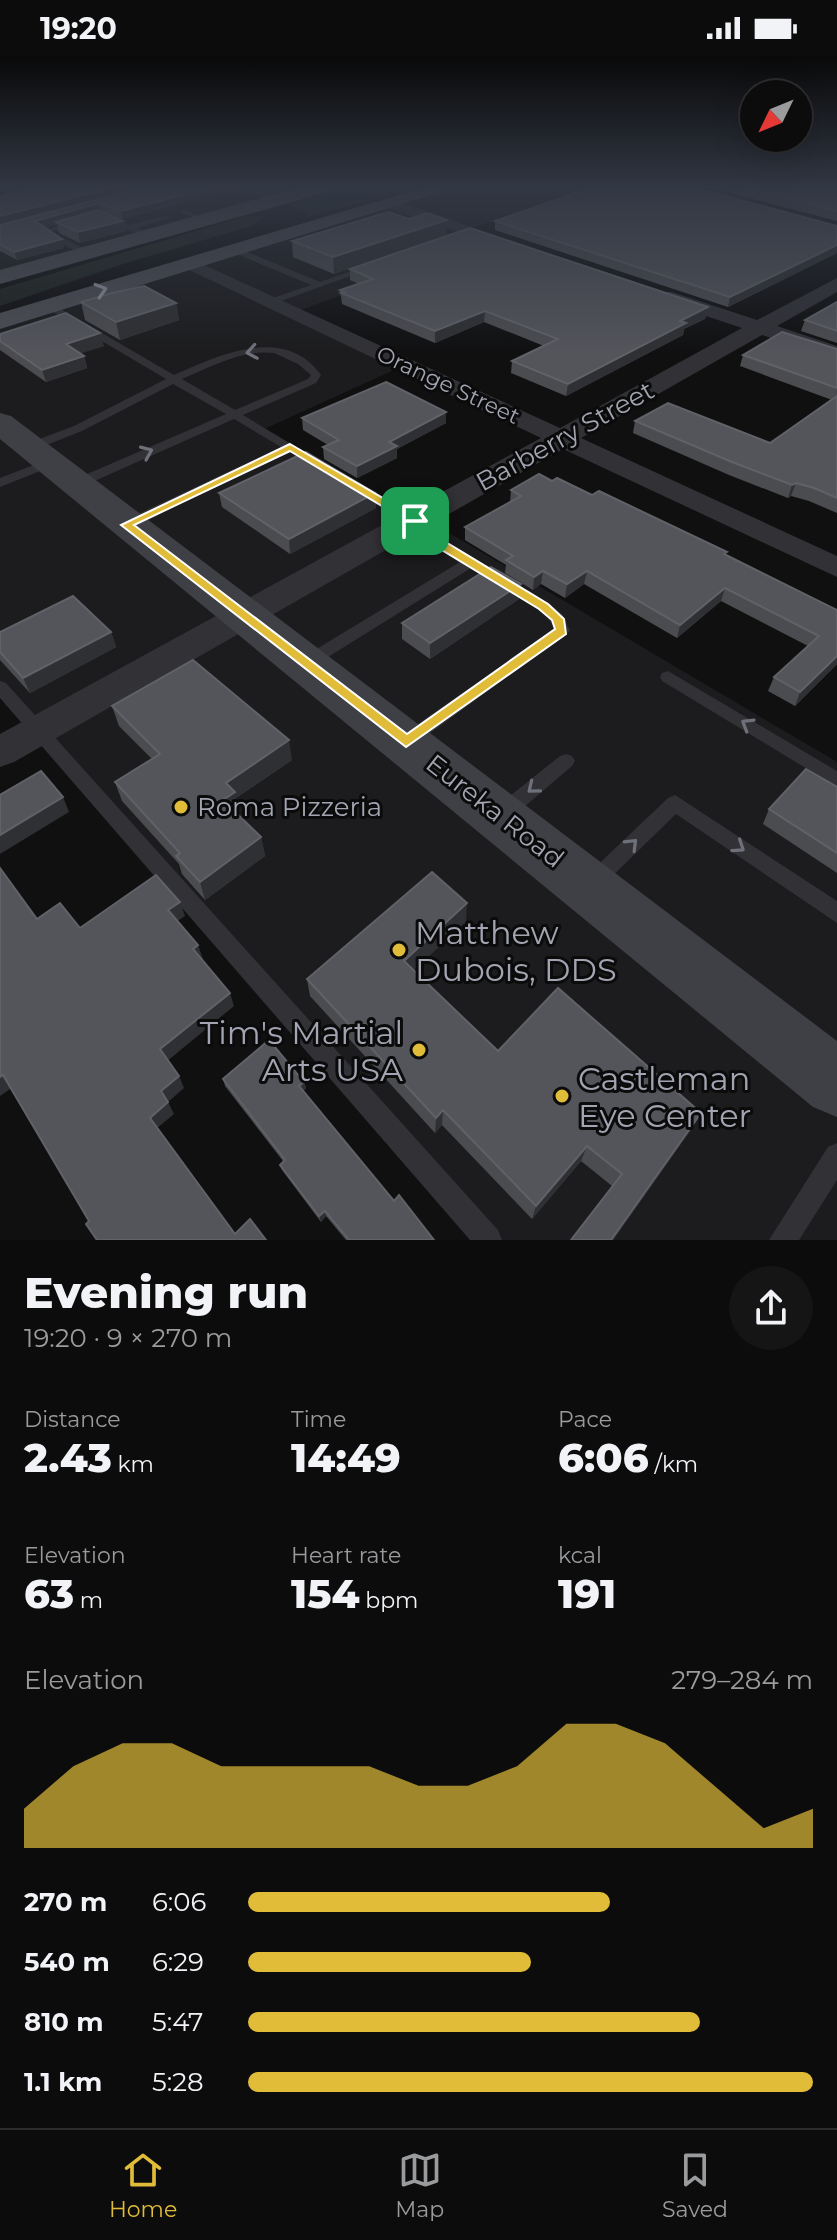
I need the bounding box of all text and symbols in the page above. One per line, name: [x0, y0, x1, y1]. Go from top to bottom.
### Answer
text: 19:20: [40, 10, 117, 47]
north arrow: [740, 80, 812, 152]
map controls: [740, 80, 812, 152]
one-way arrow: [94, 283, 108, 299]
street label: Orange Street: [372, 340, 524, 430]
one-way arrow: [245, 343, 258, 360]
street label: Barberry Street: [470, 374, 660, 498]
one-way arrow: [139, 445, 154, 461]
pin: [381, 487, 449, 555]
icon: arrive: [393, 499, 437, 543]
one-way arrow: [741, 718, 756, 734]
street label: Eureka Road: [420, 747, 570, 875]
one-way arrow: [528, 778, 542, 793]
place label: Roma Pizzeria: [197, 791, 382, 823]
marker: Roma Pizzeria: [172, 798, 190, 816]
one-way arrow: [731, 837, 745, 852]
one-way arrow: [623, 839, 637, 853]
place label: Matthew Dubois, DDS: [415, 913, 617, 989]
marker: Matthew Dubois, DDS: [390, 941, 408, 959]
place label: Tim's Martial Arts USA: [200, 1013, 403, 1089]
marker: Tim's Martial Arts USA: [410, 1041, 428, 1059]
place label: Castleman Eye Center: [578, 1059, 751, 1135]
marker: Castleman Eye Center: [553, 1087, 571, 1105]
text: Evening run: [24, 1265, 308, 1319]
button: share: [729, 1266, 813, 1350]
text: 19:20 · 9 × 270 m: [24, 1322, 232, 1354]
text: Distance: [24, 1406, 121, 1433]
text: Time: [291, 1406, 346, 1433]
text: Pace: [558, 1406, 612, 1433]
text: 2.43: [24, 1433, 112, 1482]
text: 14:49: [291, 1433, 401, 1482]
text: 6:06: [558, 1433, 649, 1482]
text: km: [112, 1451, 154, 1478]
text: /km: [649, 1451, 698, 1478]
text: Elevation: [24, 1542, 126, 1569]
text: Heart rate: [291, 1542, 401, 1569]
text: kcal: [558, 1542, 602, 1569]
text: 63: [24, 1569, 74, 1618]
text: 154: [291, 1569, 359, 1618]
text: 191: [558, 1569, 616, 1618]
text: m: [74, 1587, 103, 1614]
text: bpm: [359, 1587, 418, 1614]
text: Elevation: [24, 1664, 144, 1696]
text: 279–284 m: [671, 1664, 813, 1696]
text: 270 m: [24, 1886, 107, 1918]
text: 6:06: [152, 1886, 206, 1918]
text: 540 m: [24, 1946, 110, 1978]
text: 6:29: [152, 1946, 204, 1978]
text: 810 m: [24, 2006, 104, 2038]
text: 5:47: [152, 2006, 203, 2038]
text: 1.1 km: [24, 2066, 102, 2098]
text: 5:28: [152, 2066, 204, 2098]
tab: Home: [109, 2148, 177, 2223]
tab: Map: [395, 2148, 444, 2223]
tab: Saved: [662, 2148, 728, 2223]

